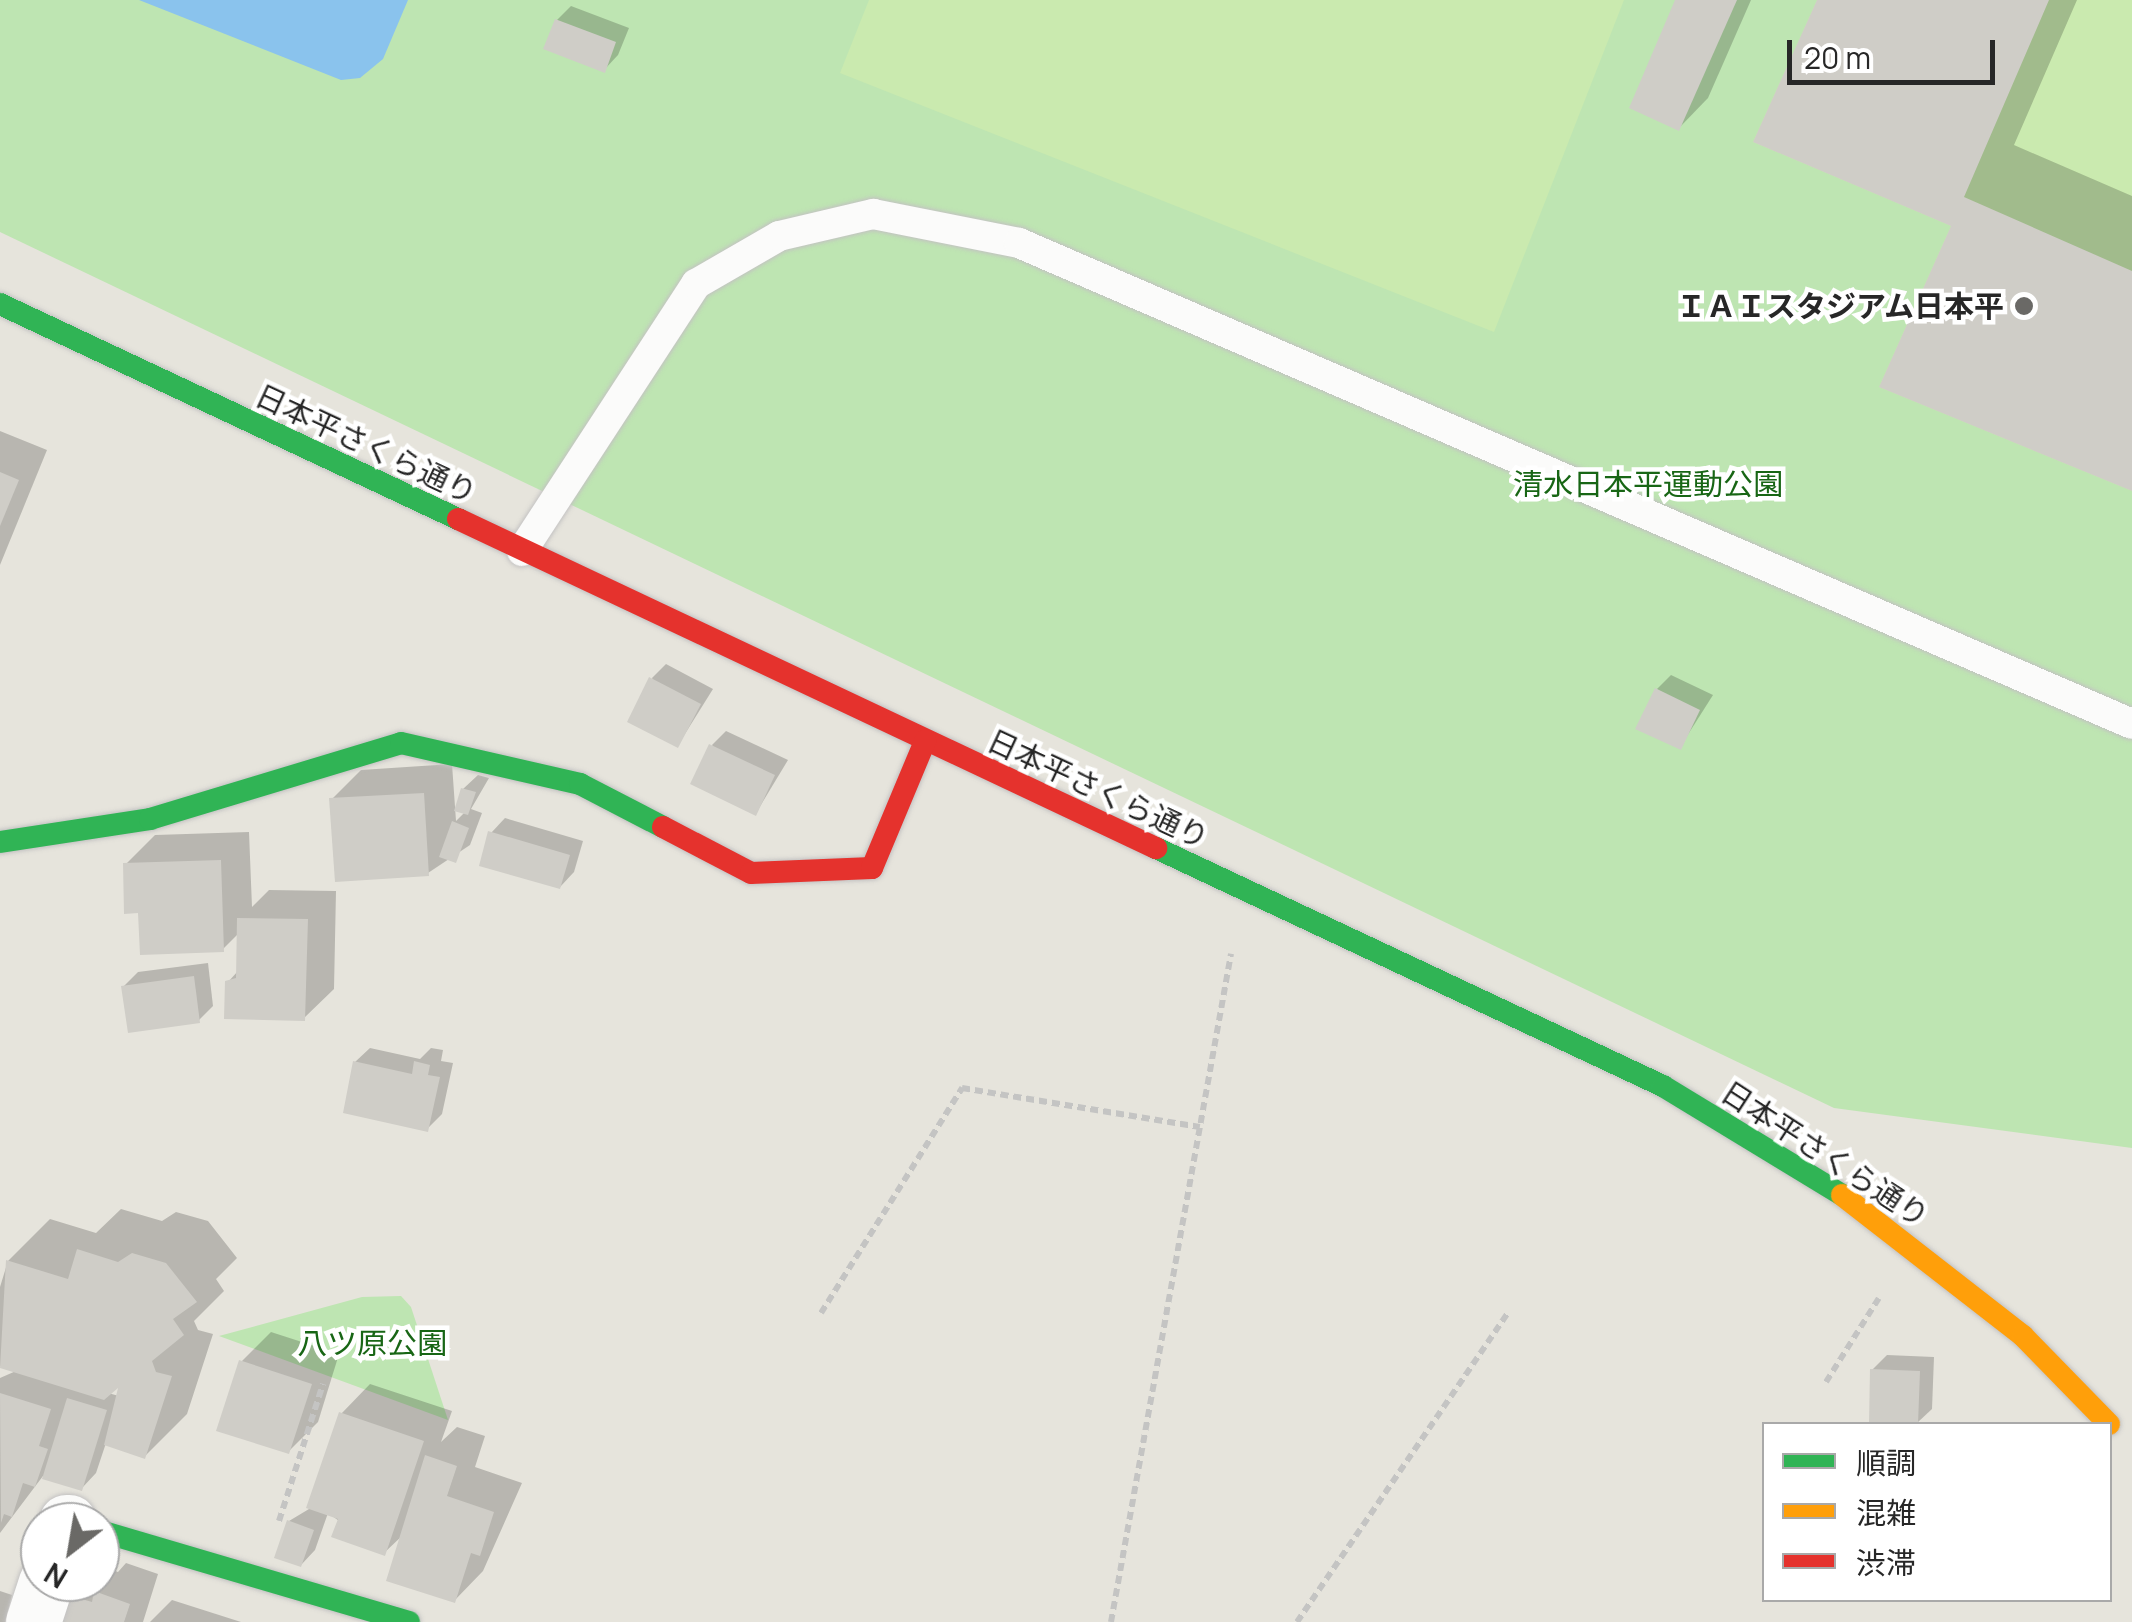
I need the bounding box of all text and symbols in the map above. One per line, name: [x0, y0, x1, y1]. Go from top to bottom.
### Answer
scale bar: [1792, 20, 2000, 82]
text: 20 m: [1804, 37, 1871, 78]
place label: ＩＡＩスタジアム日本平: [1674, 288, 2004, 324]
marker: ＩＡＩスタジアム日本平: [2013, 295, 2035, 317]
street label: 日本平さくら通り: [250, 377, 482, 511]
park label: 清水日本平運動公園: [1513, 466, 1783, 502]
street label: 日本平さくら通り: [982, 722, 1214, 856]
street label: 日本平さくら通り: [1715, 1074, 1935, 1234]
park label: 八ツ原公園: [297, 1325, 447, 1361]
legend: [1762, 1422, 2112, 1602]
text: 順調: [1856, 1442, 1916, 1483]
text: 混雑: [1856, 1492, 1916, 1533]
north arrow: [20, 1502, 120, 1602]
text: 渋滞: [1856, 1542, 1916, 1583]
text: N: [37, 1555, 74, 1597]

